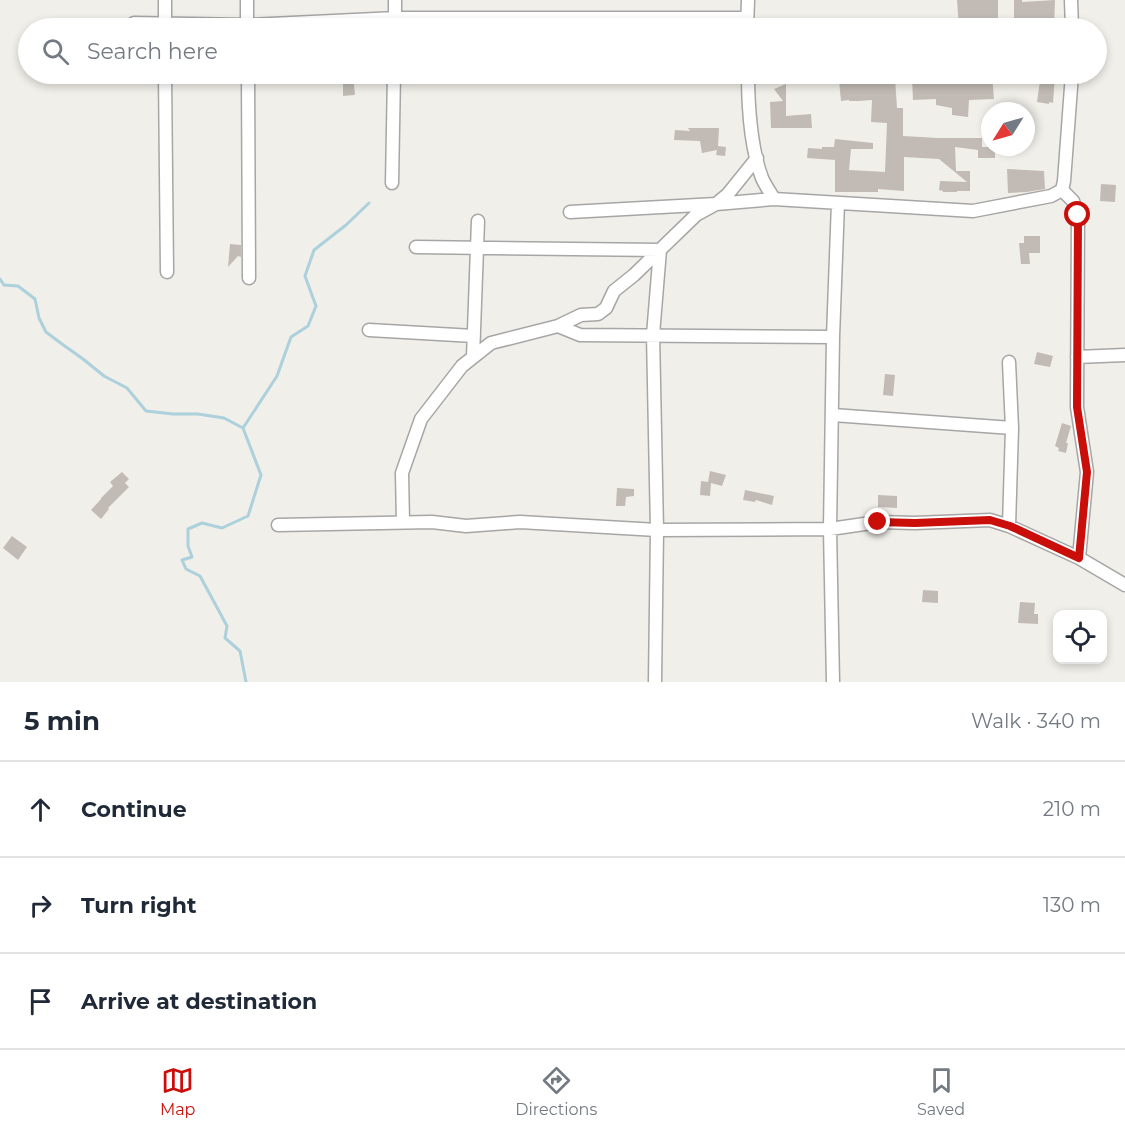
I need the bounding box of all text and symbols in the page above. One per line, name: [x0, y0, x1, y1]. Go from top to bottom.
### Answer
search box: [18, 18, 1107, 84]
icon: search: [39, 35, 72, 68]
text: Search here: [87, 38, 218, 65]
north arrow: [981, 102, 1035, 156]
route start: [1064, 201, 1090, 227]
route end: [864, 508, 890, 534]
map controls: [1053, 610, 1107, 664]
button: locate: [1053, 610, 1107, 664]
text: 5 min: [24, 705, 100, 737]
text: Walk · 340 m: [971, 709, 1101, 733]
icon: ahead: [24, 793, 57, 826]
text: Continue: [81, 796, 187, 823]
text: 210 m: [1043, 797, 1101, 821]
icon: right: [24, 889, 57, 922]
text: Turn right: [81, 892, 196, 919]
text: 130 m: [1043, 893, 1101, 917]
icon: arrive: [24, 985, 57, 1018]
text: Arrive at destination: [81, 988, 317, 1015]
tab: Map: [160, 1064, 195, 1119]
tab: Directions: [515, 1064, 597, 1119]
tab: Saved: [917, 1064, 965, 1119]

